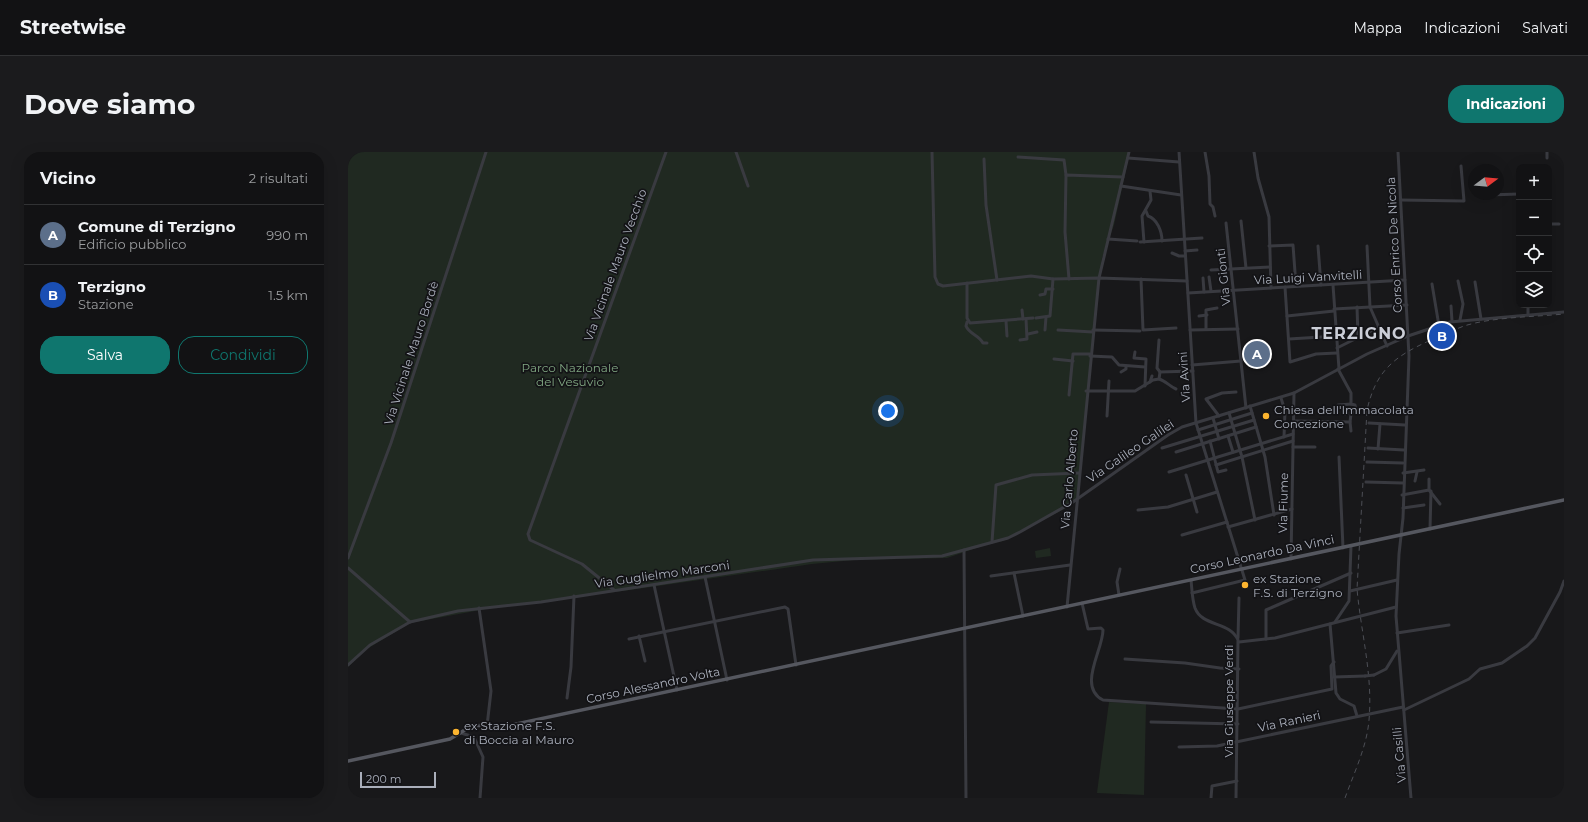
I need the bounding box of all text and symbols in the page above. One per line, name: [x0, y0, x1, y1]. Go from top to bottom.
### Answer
text: Streetwise: [20, 16, 126, 39]
text: Mappa: [1353, 19, 1402, 37]
text: Indicazioni: [1424, 19, 1500, 37]
text: Salvati: [1522, 19, 1568, 37]
button: Indicazioni: [1448, 85, 1564, 123]
text: Dove siamo: [24, 87, 195, 121]
north arrow: [1468, 164, 1504, 200]
map controls: [1516, 164, 1552, 308]
button: +: [1516, 164, 1552, 200]
text: Vicino: [40, 168, 96, 188]
text: 2 risultati: [249, 170, 308, 186]
street label: Corso Enrico De Nicola: [1383, 177, 1405, 313]
street label: Via Vicinale Mauro Vecchio: [580, 187, 650, 343]
button: −: [1516, 200, 1552, 236]
text: Comune di Terzigno: [78, 217, 236, 236]
text: A: [48, 227, 58, 243]
text: 990 m: [266, 227, 308, 243]
text: Edificio pubblico: [78, 236, 187, 252]
button: locate: [1516, 236, 1552, 272]
street label: Via Gionti: [1213, 247, 1233, 307]
street label: Via Luigi Vanvitelli: [1253, 267, 1363, 287]
button: layers: [1516, 272, 1552, 308]
text: Terzigno: [78, 277, 146, 296]
street label: Via Vicinale Mauro Bordè: [381, 279, 441, 427]
text: B: [48, 287, 58, 303]
text: 1.5 km: [268, 287, 308, 303]
text: Stazione: [78, 296, 134, 312]
pin: B: [1429, 321, 1455, 351]
district label: TERZIGNO: [1311, 324, 1407, 343]
button: Salva: [40, 336, 170, 374]
button: Condividi: [178, 336, 308, 374]
pin: A: [1244, 339, 1270, 369]
street label: Via Avini: [1175, 351, 1193, 403]
park label: Parco Nazionale del Vesuvio: [522, 360, 618, 389]
your location: [878, 401, 898, 421]
place label: Chiesa dell'Immacolata Concezione: [1274, 402, 1414, 431]
marker: Chiesa dell'Immacolata Concezione: [1261, 411, 1271, 421]
street label: Via Galileo Galilei: [1083, 416, 1177, 486]
street label: Via Carlo Alberto: [1057, 428, 1081, 530]
street label: Via Fiume: [1275, 473, 1291, 533]
street label: Corso Leonardo Da Vinci: [1189, 531, 1335, 577]
street label: Via Guglielmo Marconi: [594, 557, 730, 591]
place label: ex Stazione F.S. di Terzigno: [1253, 571, 1342, 600]
marker: ex Stazione F.S. di Terzigno: [1240, 580, 1250, 590]
street label: Via Giuseppe Verdi: [1221, 645, 1236, 757]
street label: Corso Alessandro Volta: [585, 663, 721, 707]
street label: Via Ranieri: [1256, 707, 1322, 735]
place label: ex Stazione F.S. di Boccia al Mauro: [464, 718, 574, 747]
marker: ex Stazione F.S. di Boccia al Mauro: [451, 727, 461, 737]
street label: Via Casilli: [1389, 727, 1409, 783]
scale bar: [360, 770, 436, 789]
text: 200 m: [366, 772, 401, 786]

